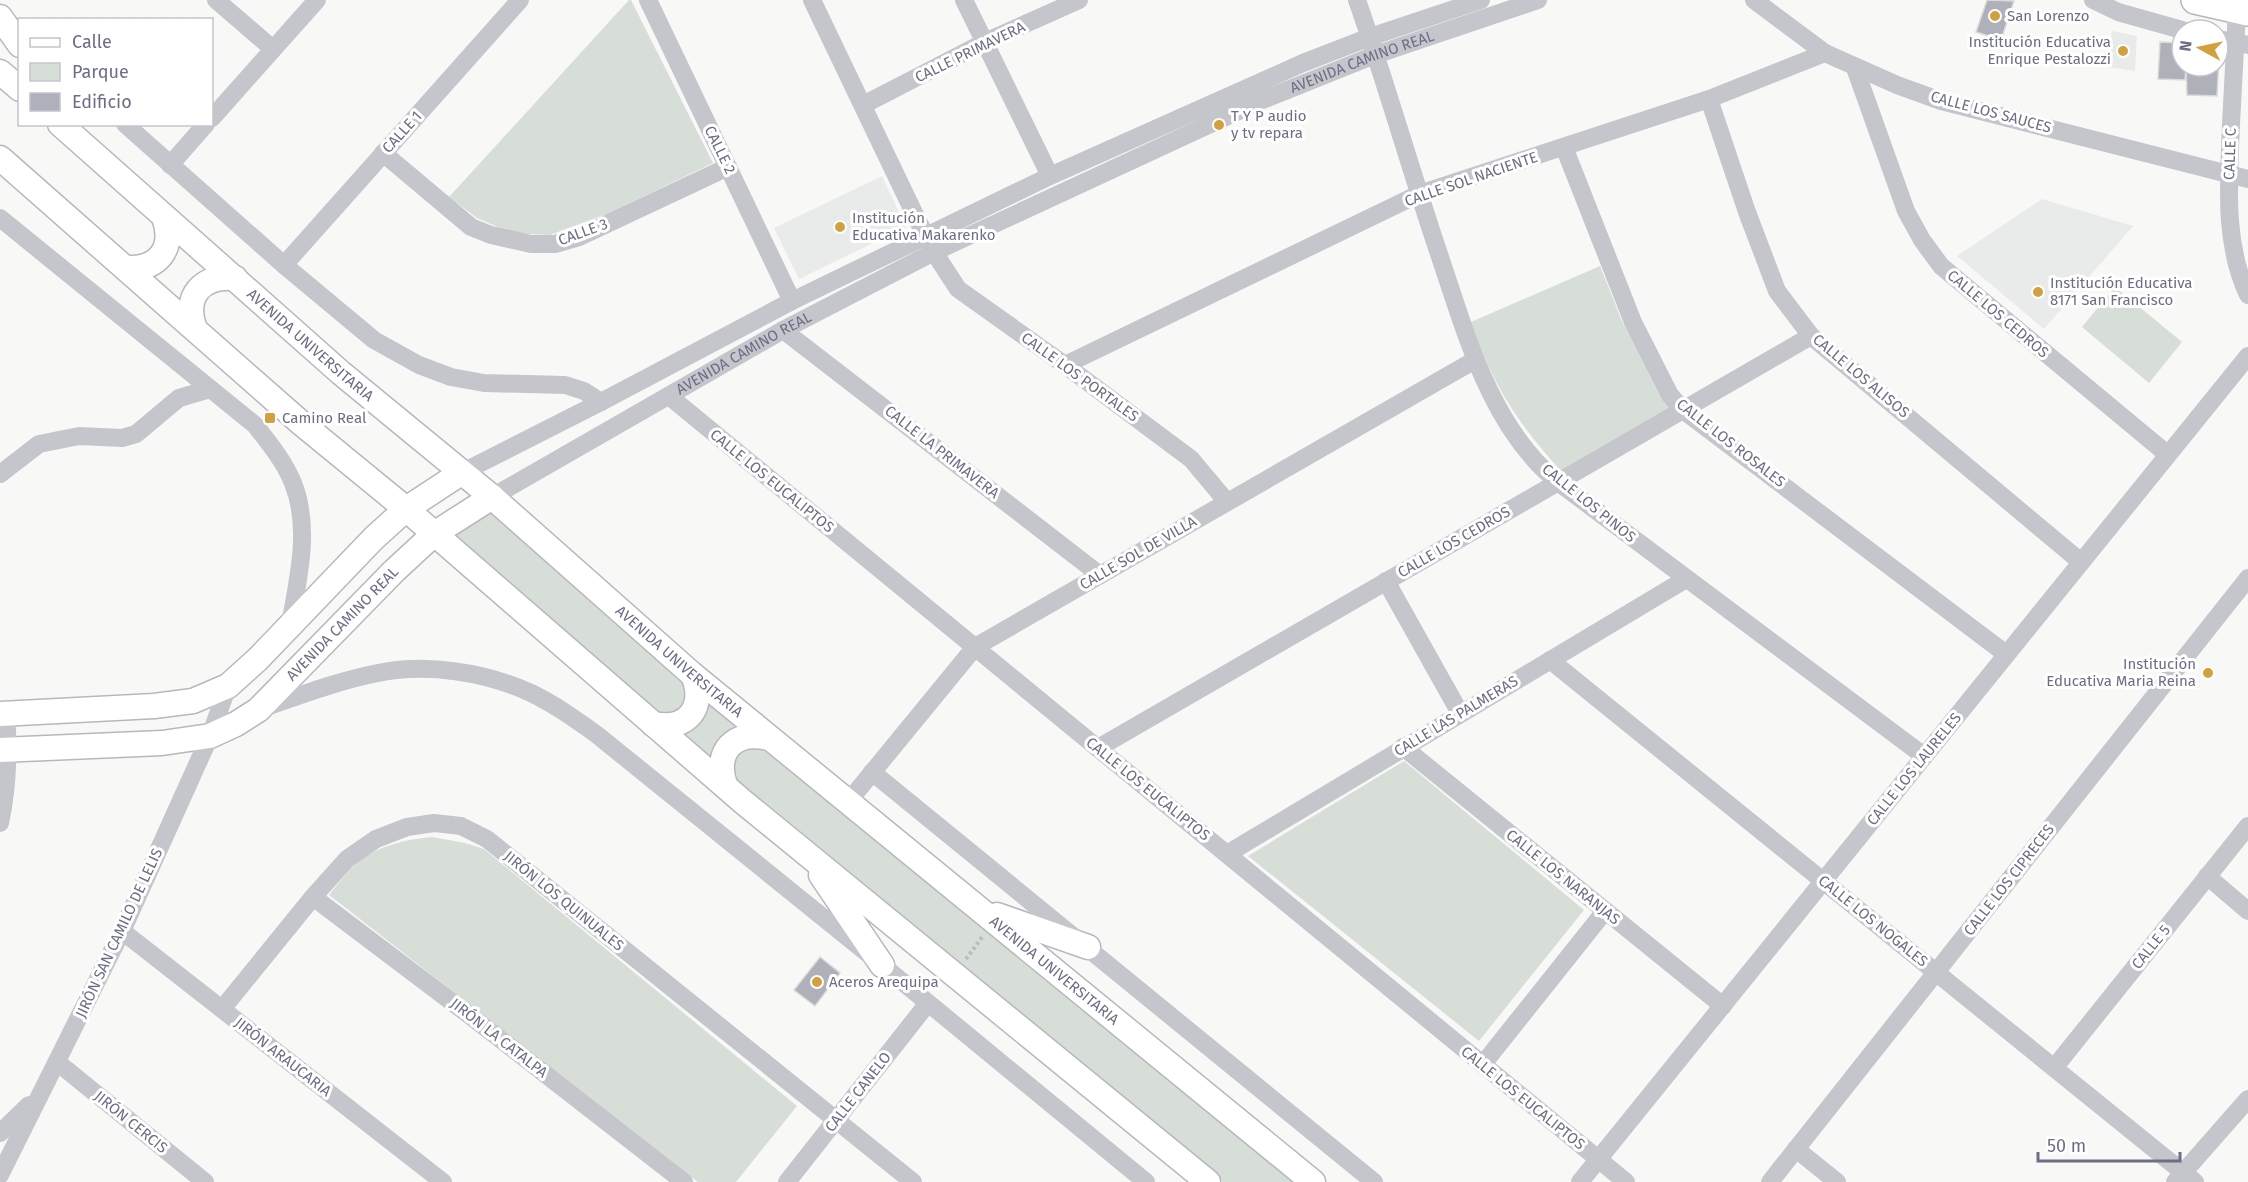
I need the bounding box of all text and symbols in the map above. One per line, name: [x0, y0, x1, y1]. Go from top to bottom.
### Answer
place label: San Lorenzo: [2007, 7, 2089, 25]
marker: San Lorenzo: [1988, 9, 2002, 23]
street label: CALLE PRIMAVERA: [912, 17, 1028, 86]
legend: [18, 18, 213, 126]
north arrow: [2170, 18, 2230, 78]
street label: AVENIDA CAMINO REAL: [1287, 27, 1437, 97]
text: Calle: [72, 31, 112, 53]
place label: Institución Educativa Enrique Pestalozzi: [1969, 33, 2111, 68]
text: N: [2175, 39, 2196, 53]
marker: Institución Educativa Enrique Pestalozzi: [2116, 44, 2130, 58]
text: Parque: [72, 61, 129, 83]
street label: CALLE LOS SAUCES: [1929, 87, 2053, 137]
text: Edificio: [72, 91, 132, 113]
street label: CALLE 1: [378, 107, 426, 157]
place label: T Y P audio y tv repara: [1231, 107, 1307, 142]
marker: T Y P audio y tv repara: [1212, 118, 1226, 132]
street label: CALLE 2: [701, 123, 739, 177]
street label: CALLE C: [2220, 127, 2240, 180]
street label: CALLE SOL NACIENTE: [1402, 148, 1540, 210]
place label: Institución Educativa Makarenko: [852, 209, 996, 244]
street label: CALLE 3: [556, 215, 610, 249]
marker: Institución Educativa Makarenko: [833, 220, 847, 234]
street label: CALLE LOS CEDROS: [1944, 266, 2052, 362]
place label: Institución Educativa 8171 San Francisco: [2050, 274, 2193, 309]
street label: AVENIDA UNIVERSITARIA: [243, 285, 378, 405]
marker: Institución Educativa 8171 San Francisco: [2031, 285, 2045, 299]
street label: AVENIDA CAMINO REAL: [673, 308, 815, 398]
street label: CALLE LOS PORTALES: [1018, 328, 1142, 426]
street label: CALLE LOS ALISOS: [1809, 330, 1913, 422]
street label: CALLE LOS ROSALES: [1673, 395, 1789, 491]
street label: CALLE LA PRIMAVERA: [881, 402, 1003, 503]
place label: Camino Real: [282, 409, 367, 427]
marker: Camino Real: [263, 411, 277, 425]
street label: CALLE LOS EUCALIPTOS: [706, 425, 838, 537]
street label: CALLE LOS PINOS: [1539, 460, 1639, 546]
street label: CALLE LOS CEDROS: [1395, 502, 1513, 582]
street label: CALLE SOL DE VILLA: [1076, 512, 1200, 594]
street label: AVENIDA CAMINO REAL: [283, 563, 402, 685]
street label: AVENIDA UNIVERSITARIA: [612, 602, 747, 721]
place label: Institución Educativa Maria Reina: [2046, 655, 2196, 690]
marker: Institución Educativa Maria Reina: [2201, 666, 2215, 680]
street label: CALLE LAS PALMERAS: [1391, 672, 1521, 760]
street label: CALLE LOS LAURELES: [1863, 709, 1965, 829]
street label: CALLE LOS EUCALIPTOS: [1082, 733, 1214, 845]
street label: CALLE LOS CIPRECES: [1960, 821, 2058, 939]
street label: CALLE LOS NARANJAS: [1502, 826, 1624, 928]
street label: JIRÓN SAN CAMILO DE LELIS: [72, 845, 166, 1021]
street label: JIRÓN LOS QUINUALES: [501, 847, 627, 955]
street label: CALLE LOS NOGALES: [1815, 871, 1931, 971]
street label: AVENIDA UNIVERSITARIA: [986, 912, 1123, 1029]
street label: CALLE 5: [2128, 921, 2174, 973]
place label: Aceros Arequipa: [829, 973, 939, 991]
marker: Aceros Arequipa: [810, 975, 824, 989]
street label: JIRÓN LA CATALPA: [447, 994, 551, 1082]
street label: JIRÓN ARAUCARIA: [231, 1014, 335, 1101]
street label: CALLE LOS EUCALIPTOS: [1457, 1042, 1589, 1154]
street label: CALLE CANELO: [821, 1048, 895, 1136]
street label: JIRÓN CERCIS: [91, 1087, 171, 1157]
scale bar: [2038, 1125, 2180, 1163]
text: 50 m: [2047, 1135, 2086, 1157]

